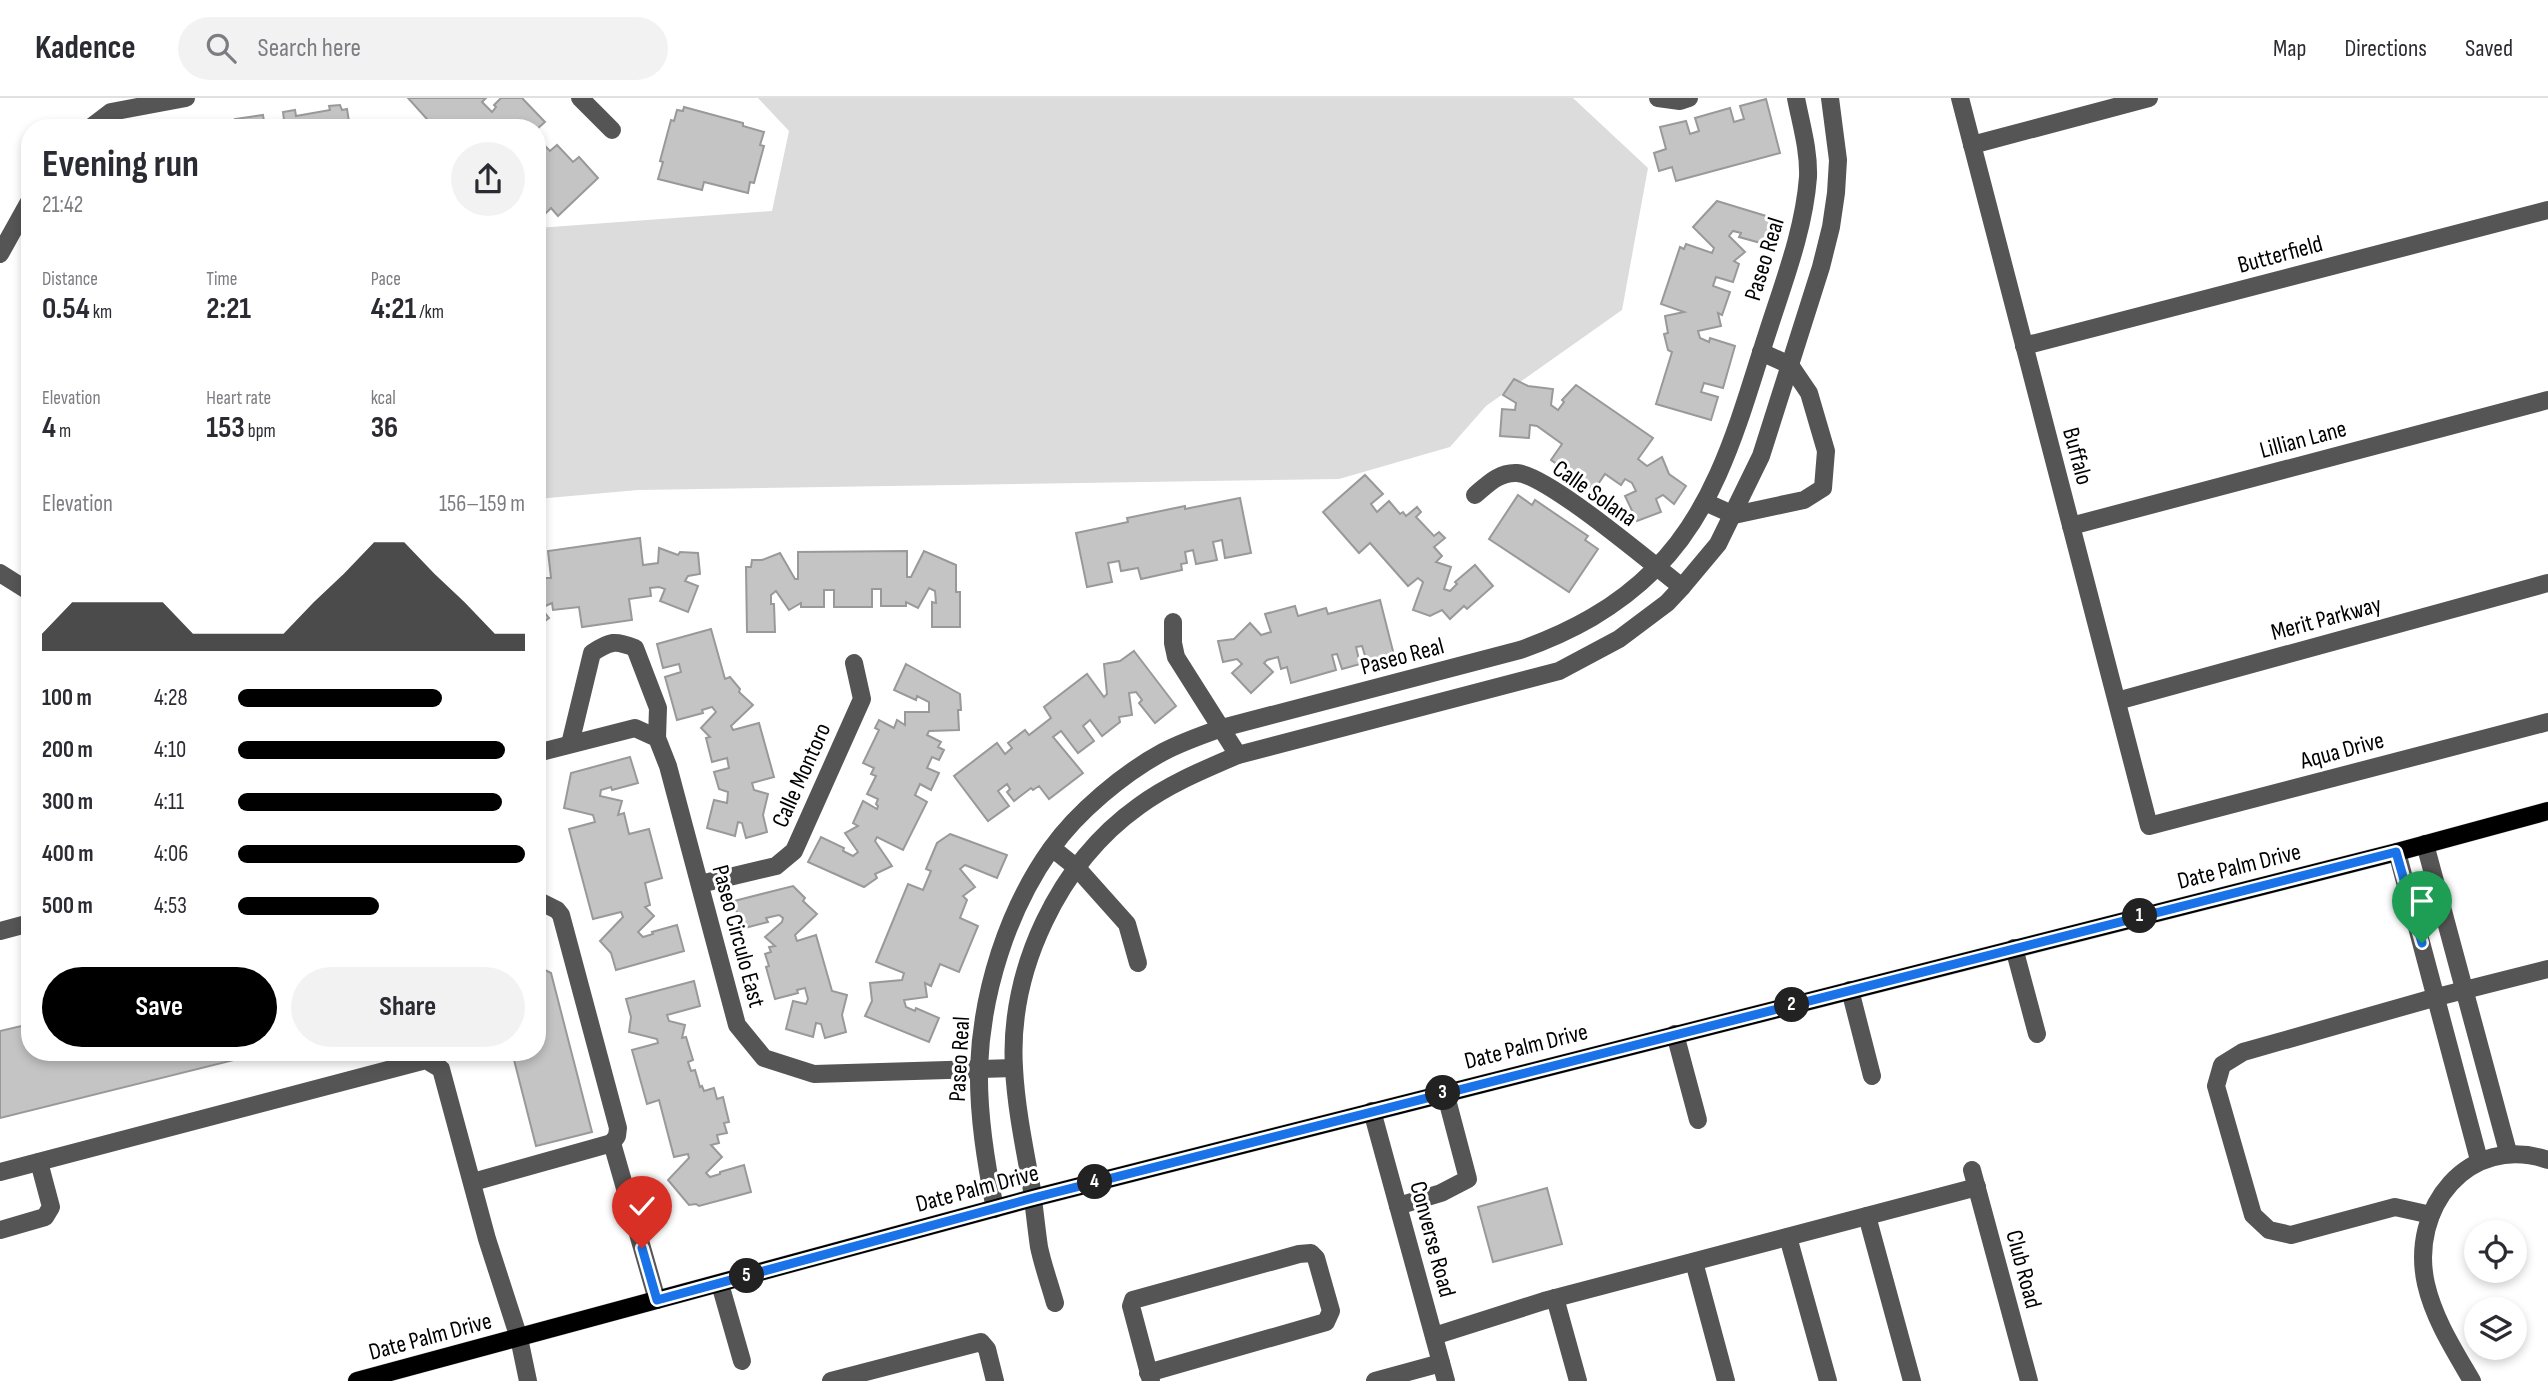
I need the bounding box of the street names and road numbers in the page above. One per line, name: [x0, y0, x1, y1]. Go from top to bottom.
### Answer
street label: Paseo Real: [1738, 214, 1791, 304]
street label: Butterfield: [2235, 229, 2326, 280]
street label: Lillian Lane: [2257, 414, 2350, 465]
street label: Buffalo: [2056, 424, 2099, 488]
street label: Calle Solana: [1547, 454, 1642, 533]
street label: Merit Parkway: [2268, 590, 2384, 647]
street label: Paseo Real: [1357, 631, 1447, 682]
street label: Calle Montoro: [766, 719, 837, 832]
street label: Aqua Drive: [2296, 725, 2387, 776]
street label: Date Palm Drive: [2174, 837, 2304, 896]
street label: Paseo Circulo East: [706, 862, 771, 1011]
street label: Paseo Real: [943, 1016, 976, 1102]
street label: Date Palm Drive: [1461, 1017, 1591, 1076]
street label: Date Palm Drive: [912, 1158, 1042, 1219]
street label: Converse Road: [1403, 1178, 1462, 1300]
street label: Club Road: [1999, 1227, 2048, 1311]
street label: Date Palm Drive: [365, 1306, 495, 1367]

